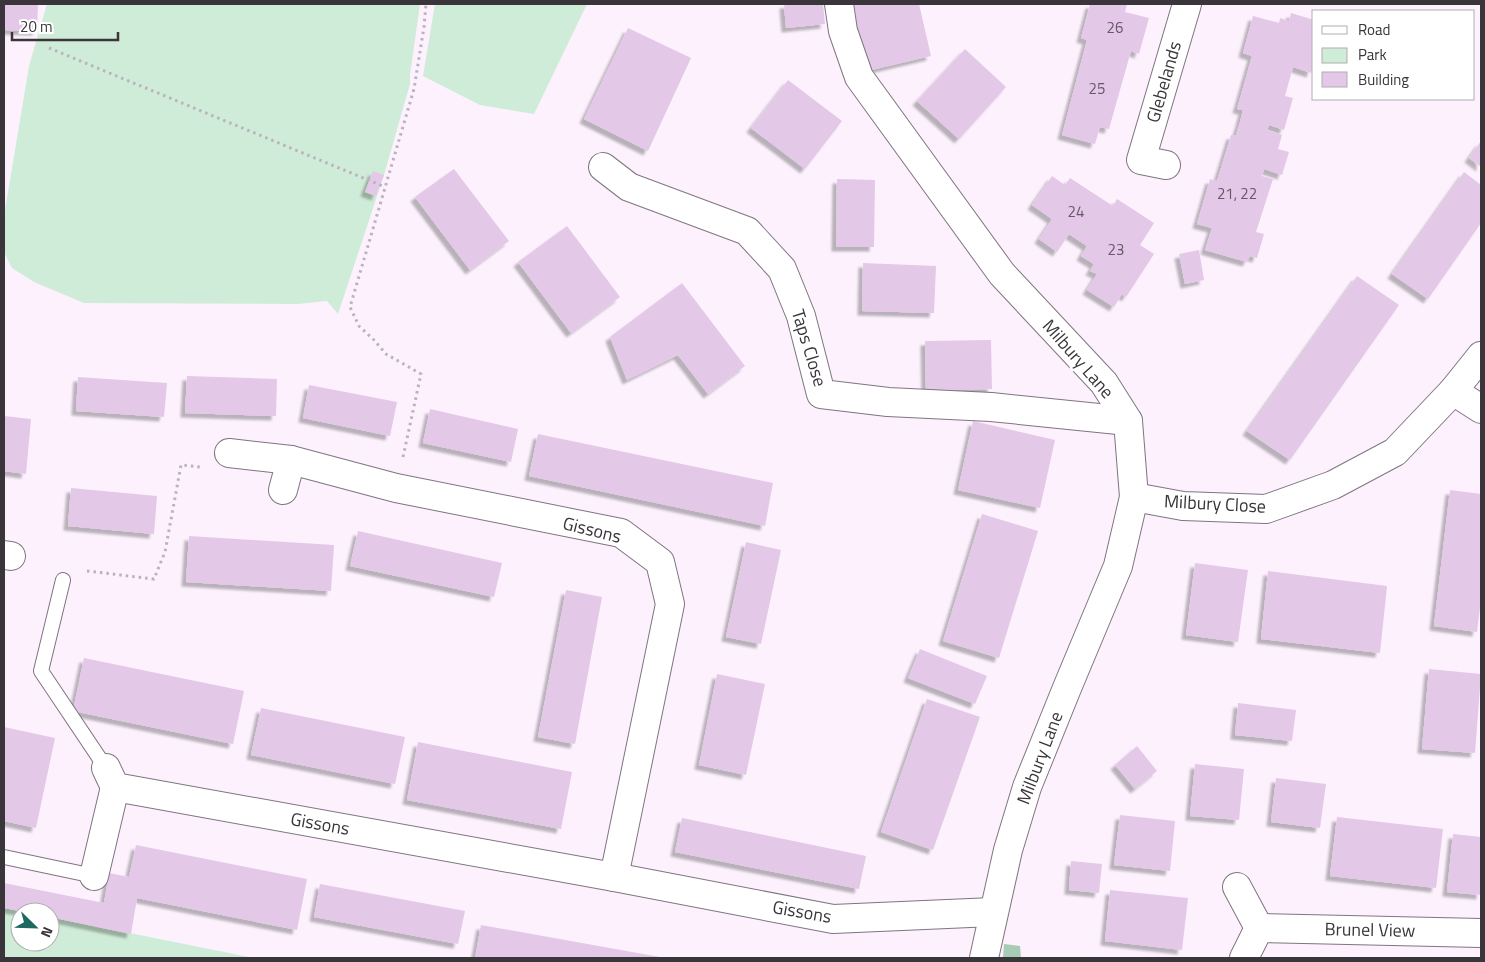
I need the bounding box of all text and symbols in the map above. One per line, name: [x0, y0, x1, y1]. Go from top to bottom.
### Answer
scale bar: [12, 10, 119, 42]
legend: [1312, 10, 1475, 100]
text: 20 m: [20, 15, 53, 38]
house number: 26: [1107, 16, 1123, 39]
text: Road: [1358, 18, 1390, 41]
street label: Glebelands: [1139, 38, 1188, 126]
text: Park: [1358, 43, 1387, 66]
text: Building: [1358, 68, 1409, 91]
house number: 25: [1089, 77, 1105, 100]
house number: 21, 22: [1217, 182, 1257, 205]
house number: 24: [1068, 200, 1084, 223]
house number: 23: [1108, 238, 1124, 261]
street label: Taps Close: [785, 306, 834, 390]
street label: Milbury Lane: [1036, 313, 1121, 404]
street label: Milbury Close: [1163, 487, 1267, 520]
street label: Gissons: [560, 509, 624, 550]
street label: Milbury Lane: [1009, 707, 1070, 808]
street label: Gissons: [289, 805, 352, 842]
street label: Gissons: [771, 893, 834, 930]
north arrow: [10, 902, 60, 952]
street label: Brunel View: [1324, 915, 1416, 944]
text: N: [36, 924, 59, 941]

